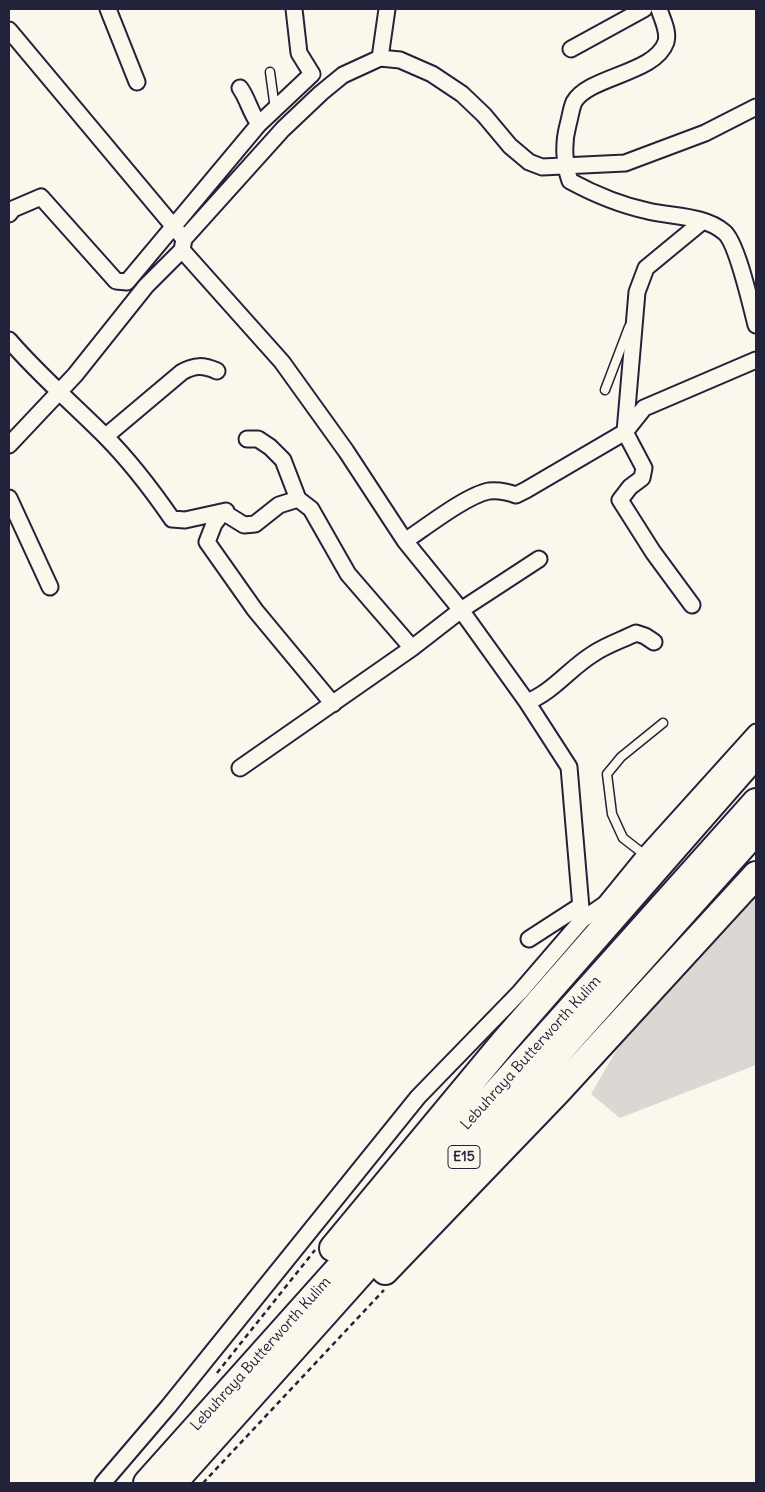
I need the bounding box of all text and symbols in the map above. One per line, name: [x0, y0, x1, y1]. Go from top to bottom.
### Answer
street label: Lebuhraya Butterworth Kulim: [457, 972, 605, 1134]
road number: E15: [448, 1146, 480, 1168]
street label: Lebuhraya Butterworth Kulim: [187, 1273, 335, 1435]

